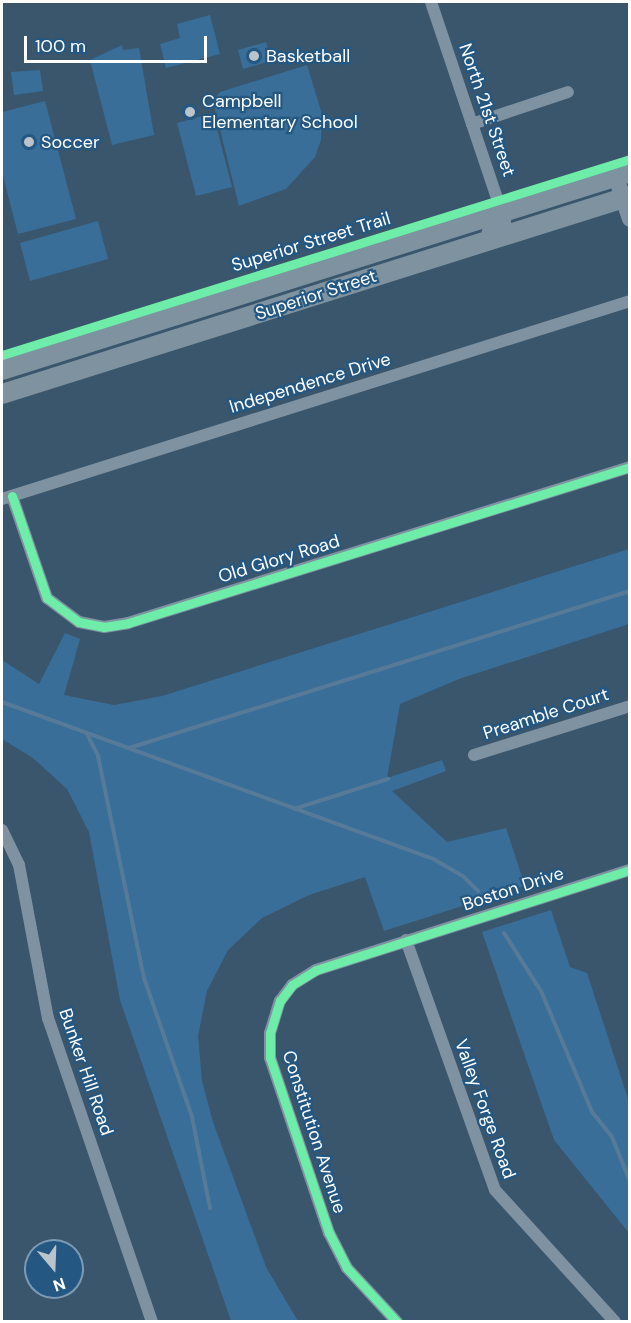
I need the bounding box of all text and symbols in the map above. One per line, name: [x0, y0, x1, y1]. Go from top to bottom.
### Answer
scale bar: [27, 24, 210, 62]
text: 100 m: [35, 34, 86, 58]
street label: North 21st Street: [454, 41, 520, 179]
place label: Basketball: [266, 45, 350, 67]
marker: Basketball: [247, 49, 261, 63]
place label: Campbell Elementary School: [202, 91, 358, 134]
marker: Campbell Elementary School: [183, 105, 197, 119]
place label: Soccer: [41, 131, 100, 153]
marker: Soccer: [22, 135, 36, 149]
street label: Superior Street Trail: [229, 208, 393, 276]
street label: Superior Street: [253, 265, 379, 325]
street label: Independence Drive: [227, 348, 393, 418]
street label: Old Glory Road: [216, 530, 342, 588]
street label: Preamble Court: [481, 684, 611, 744]
street label: Boston Drive: [460, 862, 566, 916]
street label: Bunker Hill Road: [54, 1006, 118, 1138]
street label: Valley Forge Road: [450, 1036, 520, 1182]
street label: Constitution Avenue: [278, 1048, 350, 1216]
north arrow: [24, 1239, 84, 1299]
text: N: [50, 1273, 68, 1296]

